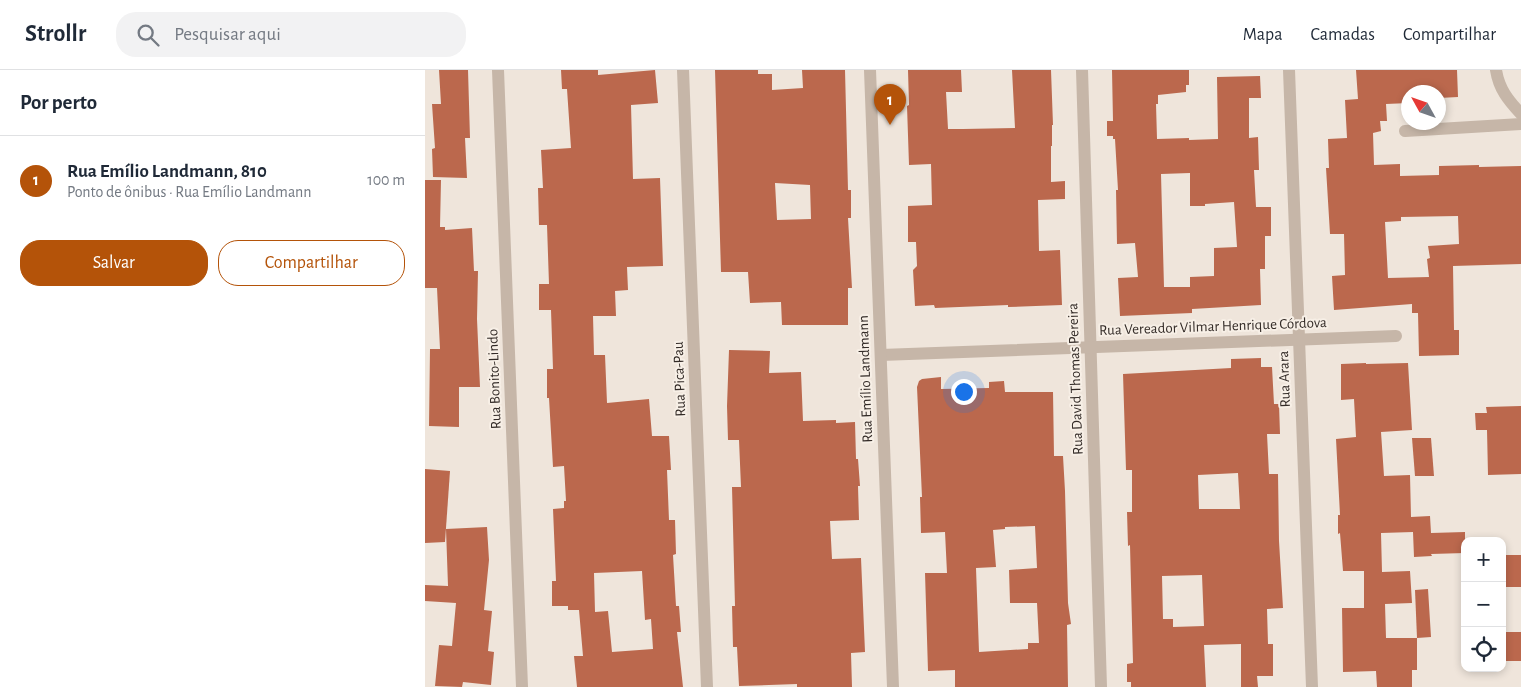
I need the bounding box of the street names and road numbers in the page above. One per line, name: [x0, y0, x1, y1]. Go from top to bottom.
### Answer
street label: Rua David Thomas Pereira: [1065, 303, 1086, 455]
street label: Rua Emílio Landmann: [856, 315, 875, 443]
street label: Rua Vereador Vilmar Henrique Córdova: [1099, 315, 1327, 338]
street label: Rua Bonito-Lindo: [485, 329, 504, 429]
street label: Rua Pica-Pau: [671, 341, 688, 417]
street label: Rua Arara: [1276, 350, 1293, 408]

